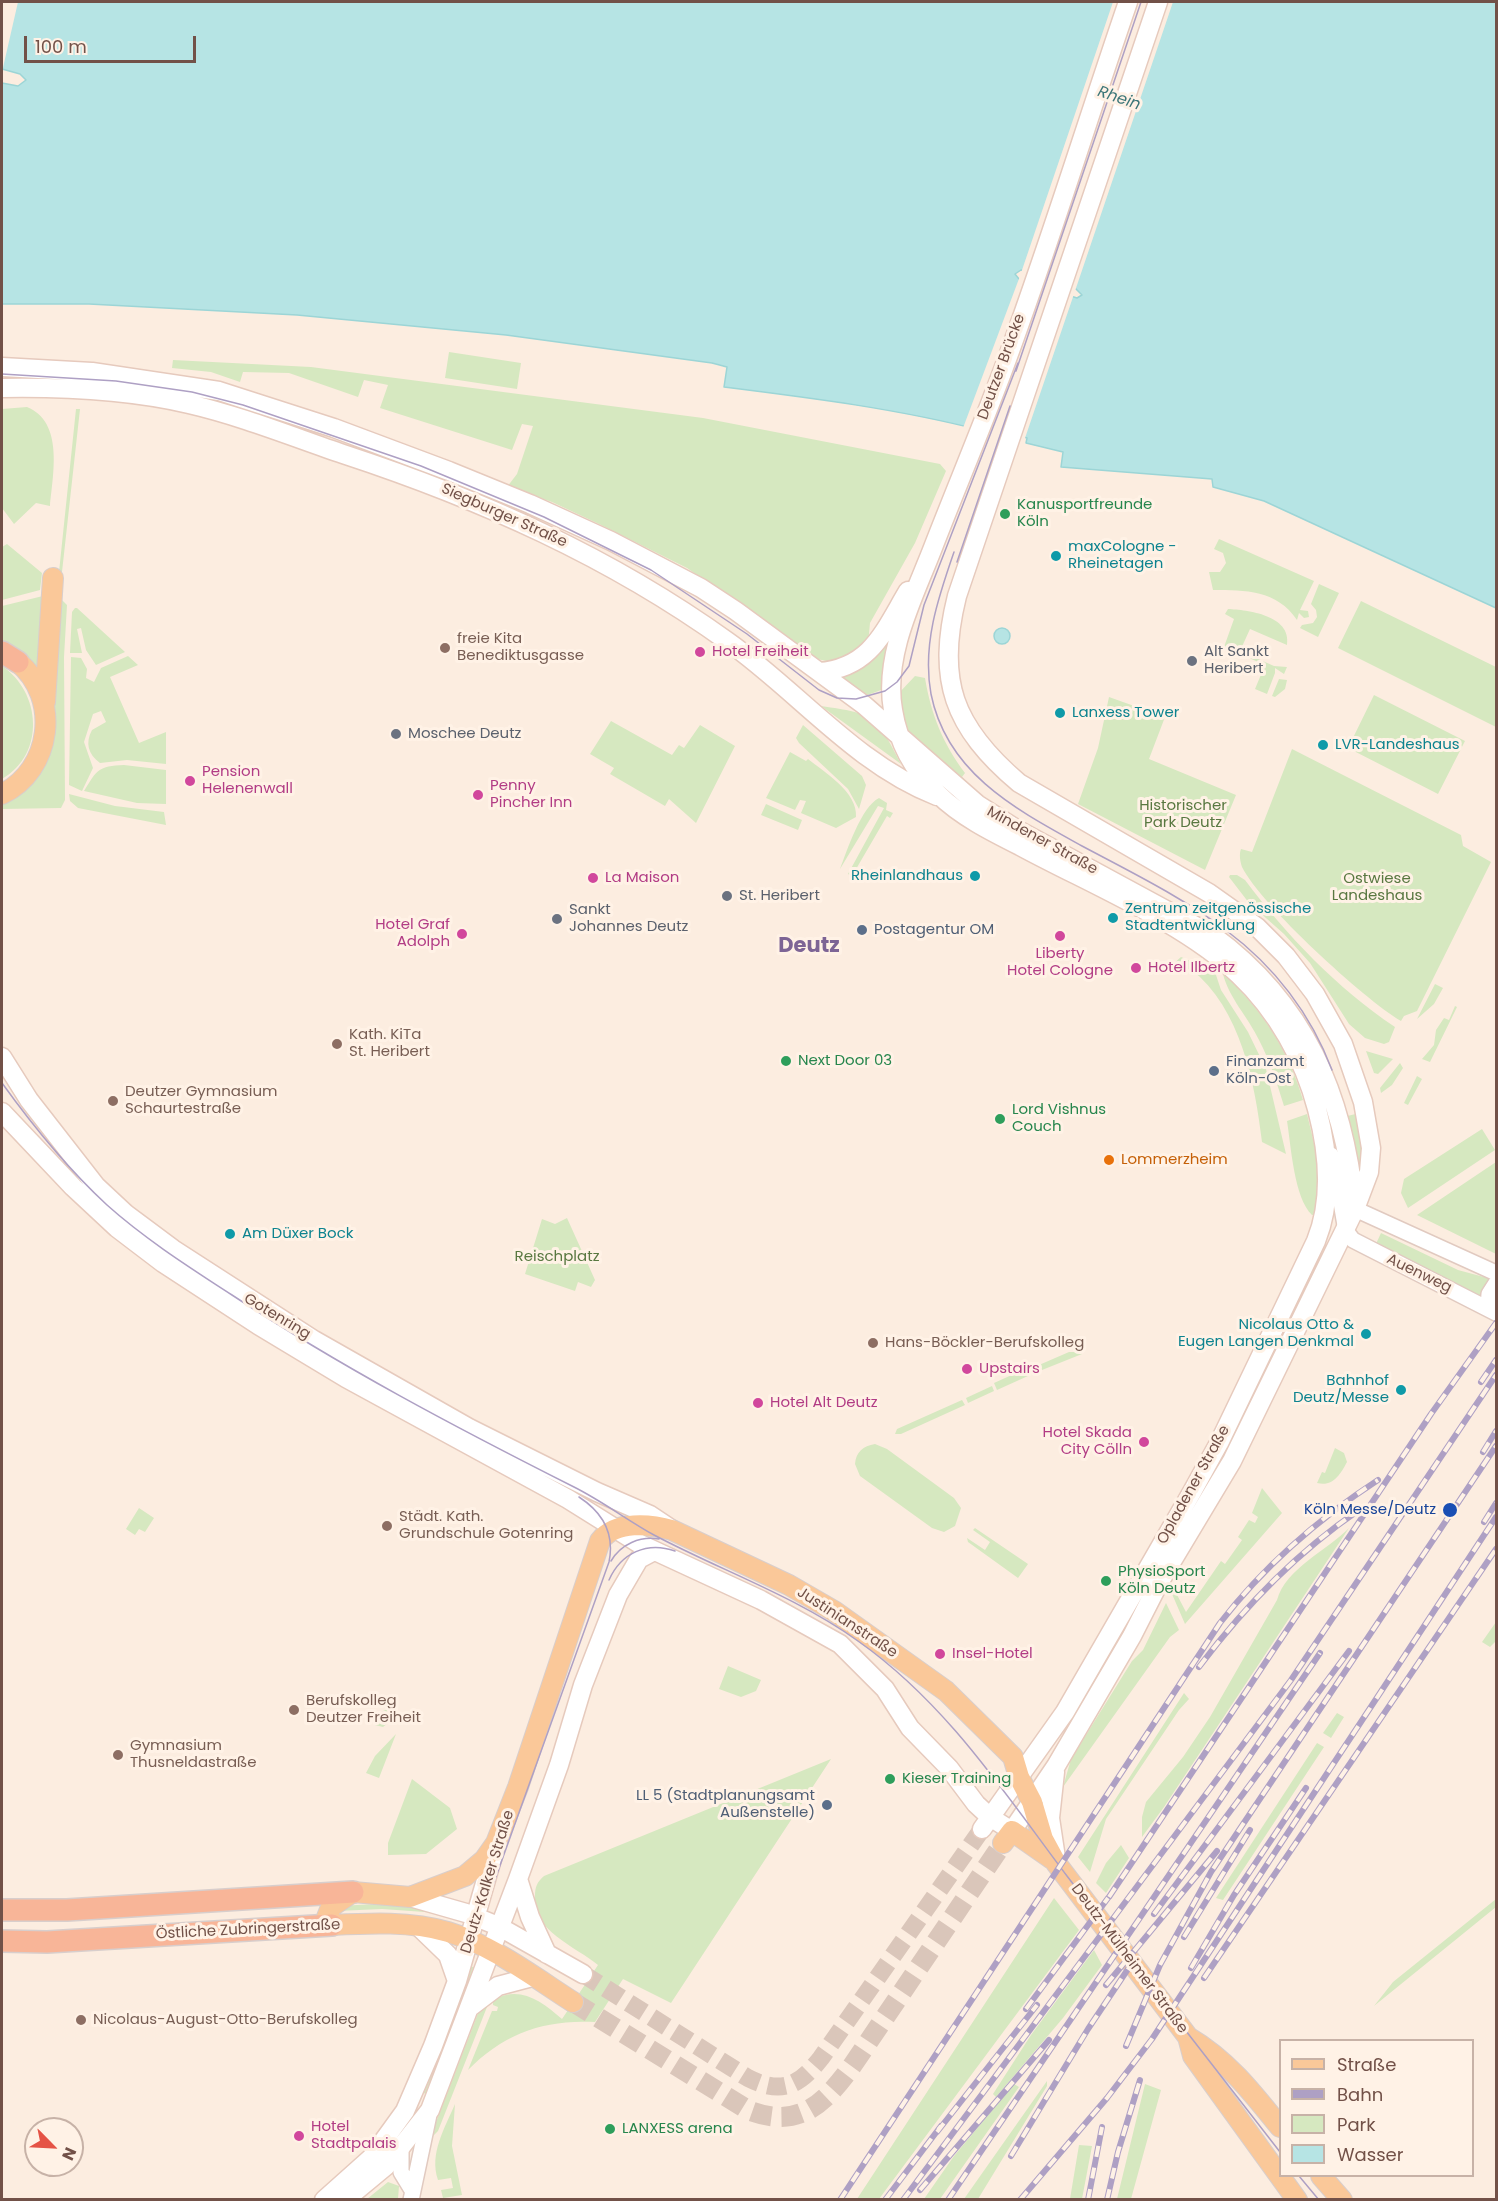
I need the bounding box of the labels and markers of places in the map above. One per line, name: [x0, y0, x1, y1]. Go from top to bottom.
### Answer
place label: Kanusportfreunde Köln: [1017, 496, 1152, 531]
marker: Kanusportfreunde Köln: [998, 507, 1012, 521]
place label: maxCologne - Rheinetagen: [1068, 538, 1177, 573]
marker: maxCologne - Rheinetagen: [1049, 549, 1063, 563]
place label: freie Kita Benediktusgasse: [457, 630, 584, 665]
marker: freie Kita Benediktusgasse: [438, 641, 452, 655]
place label: Hotel Freiheit: [712, 643, 809, 661]
place label: Alt Sankt Heribert: [1204, 643, 1269, 678]
marker: Hotel Freiheit: [693, 645, 707, 659]
marker: Alt Sankt Heribert: [1185, 654, 1199, 668]
place label: Lanxess Tower: [1072, 704, 1179, 722]
marker: Lanxess Tower: [1053, 706, 1067, 720]
place label: Moschee Deutz: [408, 725, 521, 743]
marker: Moschee Deutz: [389, 727, 403, 741]
place label: LVR-Landeshaus: [1335, 736, 1460, 754]
marker: LVR-Landeshaus: [1316, 738, 1330, 752]
place label: Pension Helenenwall: [202, 763, 293, 798]
marker: Pension Helenenwall: [183, 774, 197, 788]
place label: Penny Pincher Inn: [490, 777, 572, 812]
marker: Penny Pincher Inn: [471, 788, 485, 802]
place label: Rheinlandhaus: [851, 867, 963, 885]
place label: La Maison: [605, 869, 679, 887]
marker: Rheinlandhaus: [968, 869, 982, 883]
marker: La Maison: [586, 871, 600, 885]
place label: St. Heribert: [739, 887, 820, 905]
marker: St. Heribert: [720, 889, 734, 903]
place label: Zentrum zeitgenössische Stadtentwicklung: [1125, 900, 1311, 935]
place label: Sankt Johannes Deutz: [569, 901, 688, 936]
marker: Zentrum zeitgenössische Stadtentwicklung: [1106, 911, 1120, 925]
marker: Sankt Johannes Deutz: [550, 912, 564, 926]
place label: Hotel Graf Adolph: [375, 916, 450, 951]
place label: Postagentur OM: [874, 921, 994, 939]
marker: Postagentur OM: [855, 923, 869, 937]
marker: Hotel Graf Adolph: [455, 927, 469, 941]
marker: Liberty Hotel Cologne: [1053, 929, 1067, 943]
place label: Liberty Hotel Cologne: [1007, 945, 1113, 980]
place label: Hotel Ilbertz: [1148, 959, 1235, 977]
marker: Hotel Ilbertz: [1129, 961, 1143, 975]
place label: Kath. KiTa St. Heribert: [349, 1026, 430, 1061]
marker: Kath. KiTa St. Heribert: [330, 1037, 344, 1051]
place label: Next Door 03: [798, 1052, 892, 1070]
place label: Finanzamt Köln-Ost: [1226, 1053, 1304, 1088]
marker: Next Door 03: [779, 1054, 793, 1068]
marker: Finanzamt Köln-Ost: [1207, 1064, 1221, 1078]
place label: Deutzer Gymnasium Schaurtestraße: [125, 1083, 278, 1118]
marker: Deutzer Gymnasium Schaurtestraße: [106, 1094, 120, 1108]
place label: Lord Vishnus Couch: [1012, 1101, 1106, 1136]
marker: Lord Vishnus Couch: [993, 1112, 1007, 1126]
place label: Lommerzheim: [1121, 1151, 1228, 1169]
marker: Lommerzheim: [1102, 1153, 1116, 1167]
place label: Am Düxer Bock: [242, 1225, 353, 1243]
marker: Am Düxer Bock: [223, 1227, 237, 1241]
place label: Nicolaus Otto & Eugen Langen Denkmal: [1178, 1316, 1354, 1351]
marker: Nicolaus Otto & Eugen Langen Denkmal: [1359, 1327, 1373, 1341]
place label: Hans-Böckler-Berufskolleg: [885, 1334, 1084, 1352]
marker: Hans-Böckler-Berufskolleg: [866, 1336, 880, 1350]
place label: Upstairs: [979, 1360, 1040, 1378]
marker: Upstairs: [960, 1362, 974, 1376]
place label: Bahnhof Deutz/Messe: [1293, 1372, 1389, 1407]
marker: Bahnhof Deutz/Messe: [1394, 1383, 1408, 1397]
place label: Hotel Alt Deutz: [770, 1394, 877, 1412]
marker: Hotel Alt Deutz: [751, 1396, 765, 1410]
place label: Hotel Skada City Cölln: [1043, 1424, 1132, 1459]
marker: Hotel Skada City Cölln: [1137, 1435, 1151, 1449]
place label: Köln Messe/Deutz: [1304, 1501, 1436, 1519]
marker: Köln Messe/Deutz: [1441, 1501, 1459, 1519]
place label: Städt. Kath. Grundschule Gotenring: [399, 1508, 573, 1543]
marker: Städt. Kath. Grundschule Gotenring: [380, 1519, 394, 1533]
place label: PhysioSport Köln Deutz: [1118, 1563, 1205, 1598]
marker: PhysioSport Köln Deutz: [1099, 1574, 1113, 1588]
place label: Insel-Hotel: [952, 1645, 1033, 1663]
marker: Insel-Hotel: [933, 1647, 947, 1661]
place label: Berufskolleg Deutzer Freiheit: [306, 1692, 421, 1727]
marker: Berufskolleg Deutzer Freiheit: [287, 1703, 301, 1717]
place label: Gymnasium Thusneldastraße: [130, 1737, 257, 1772]
marker: Gymnasium Thusneldastraße: [111, 1748, 125, 1762]
place label: Kieser Training: [902, 1770, 1011, 1788]
marker: Kieser Training: [883, 1772, 897, 1786]
place label: LL 5 (Stadtplanungsamt Außenstelle): [636, 1787, 815, 1822]
marker: LL 5 (Stadtplanungsamt Außenstelle): [820, 1798, 834, 1812]
place label: Nicolaus-August-Otto-Berufskolleg: [93, 2011, 358, 2029]
marker: Nicolaus-August-Otto-Berufskolleg: [74, 2013, 88, 2027]
place label: Hotel Stadtpalais: [311, 2118, 397, 2153]
place label: LANXESS arena: [622, 2120, 733, 2138]
marker: LANXESS arena: [603, 2122, 617, 2136]
marker: Hotel Stadtpalais: [292, 2129, 306, 2143]

